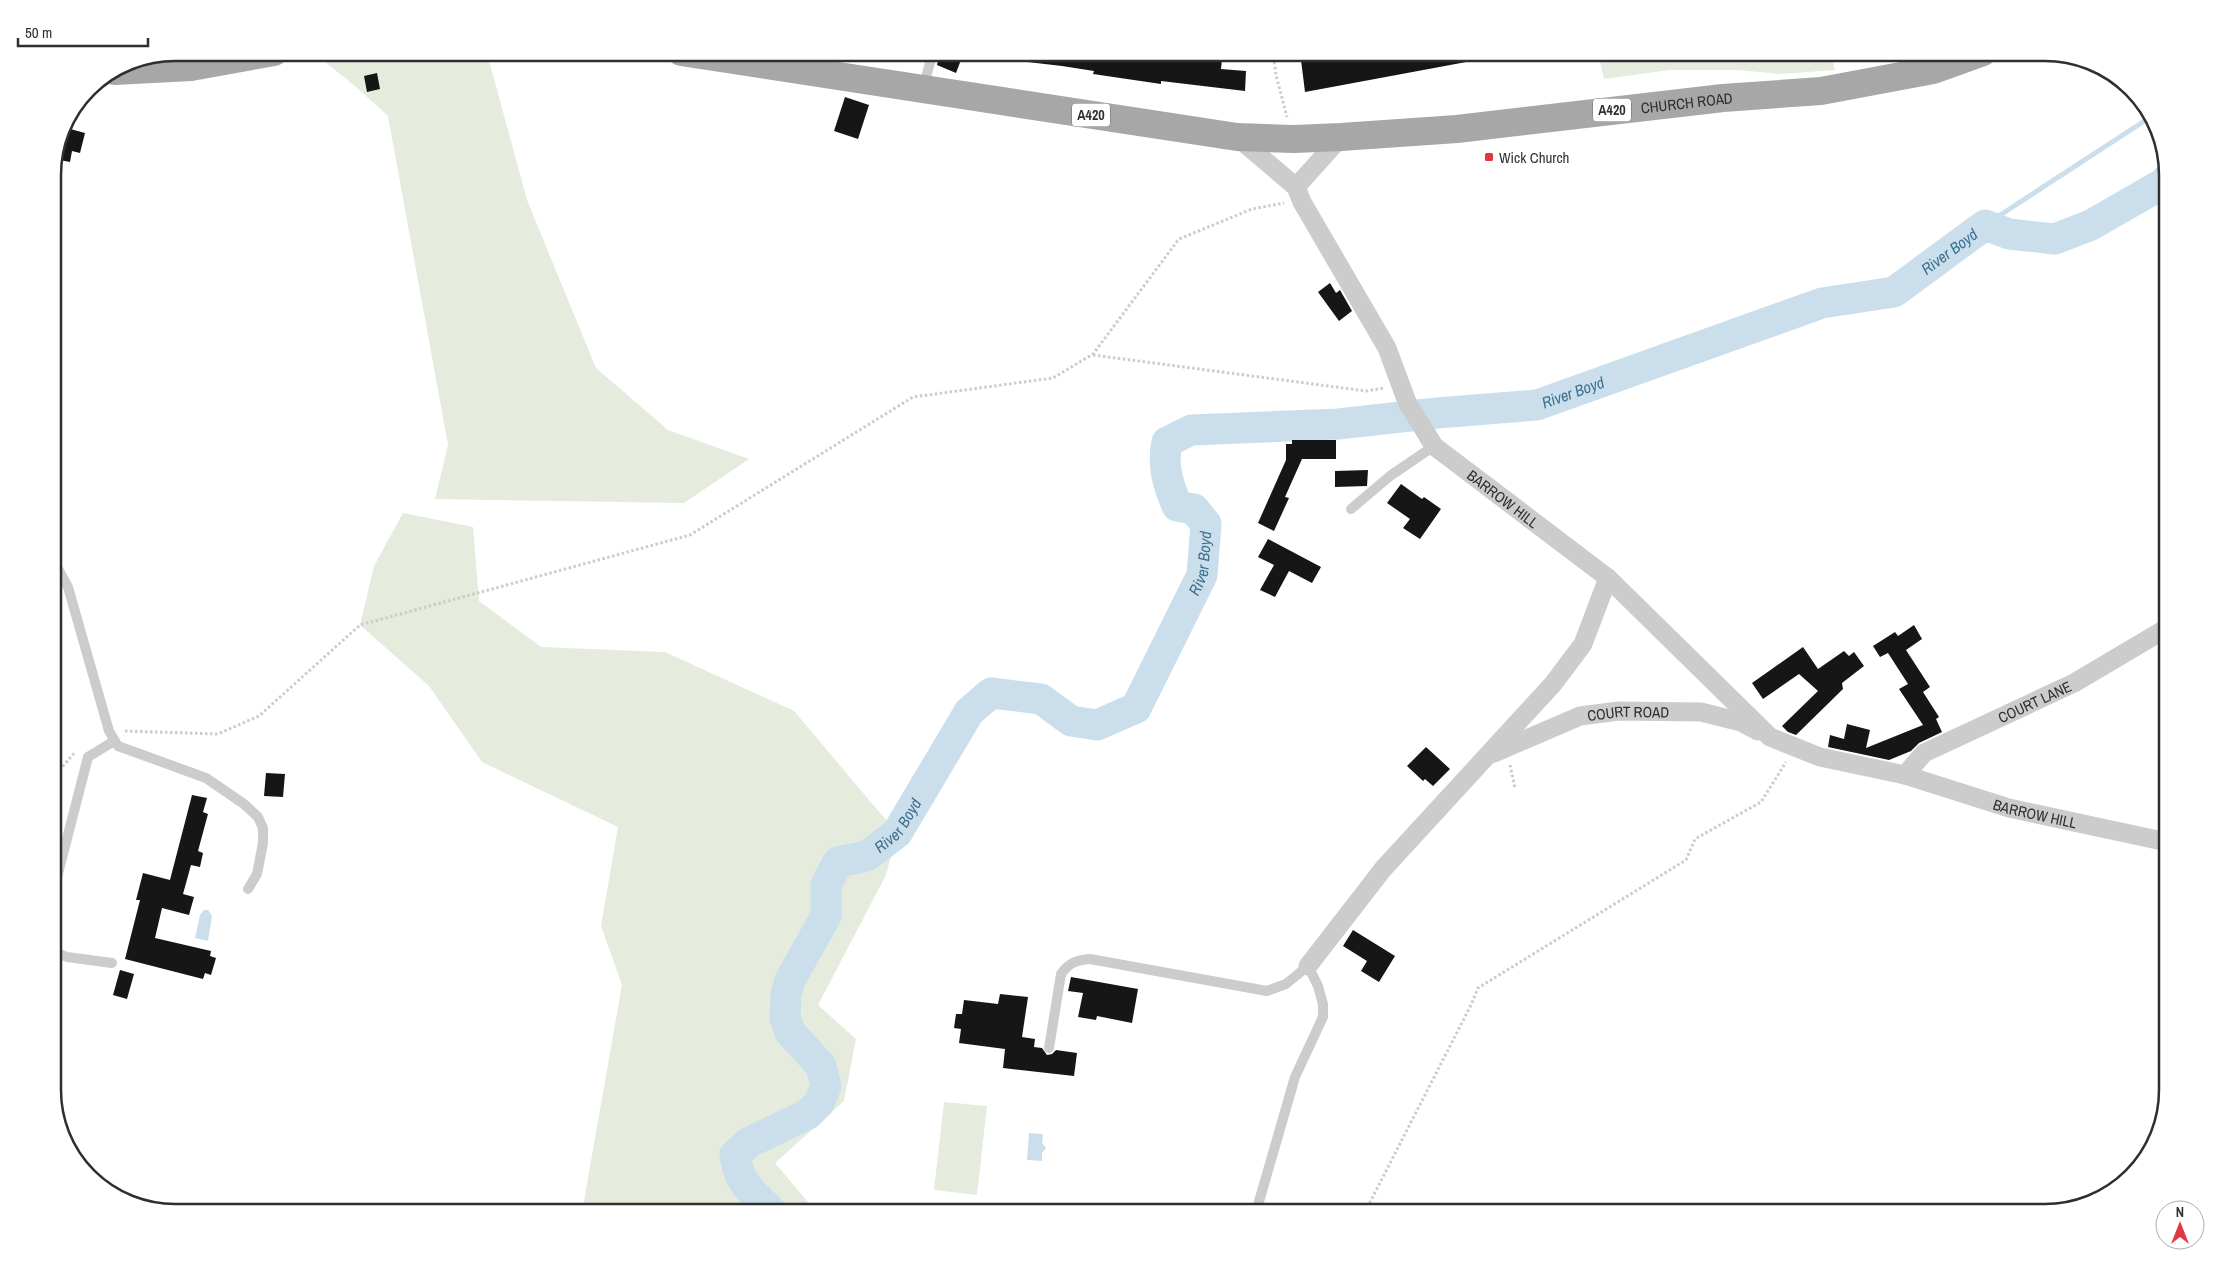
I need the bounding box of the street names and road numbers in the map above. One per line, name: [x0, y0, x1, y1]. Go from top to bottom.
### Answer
street label: CHURCH ROAD: [1640, 87, 1733, 118]
road number: A420: [1593, 98, 1631, 122]
road number: A420: [1072, 104, 1110, 126]
street label: BARROW HILL: [1463, 464, 1543, 532]
street label: COURT LANE: [1994, 675, 2075, 728]
street label: COURT ROAD: [1586, 700, 1669, 725]
street label: BARROW HILL: [1991, 793, 2079, 833]

